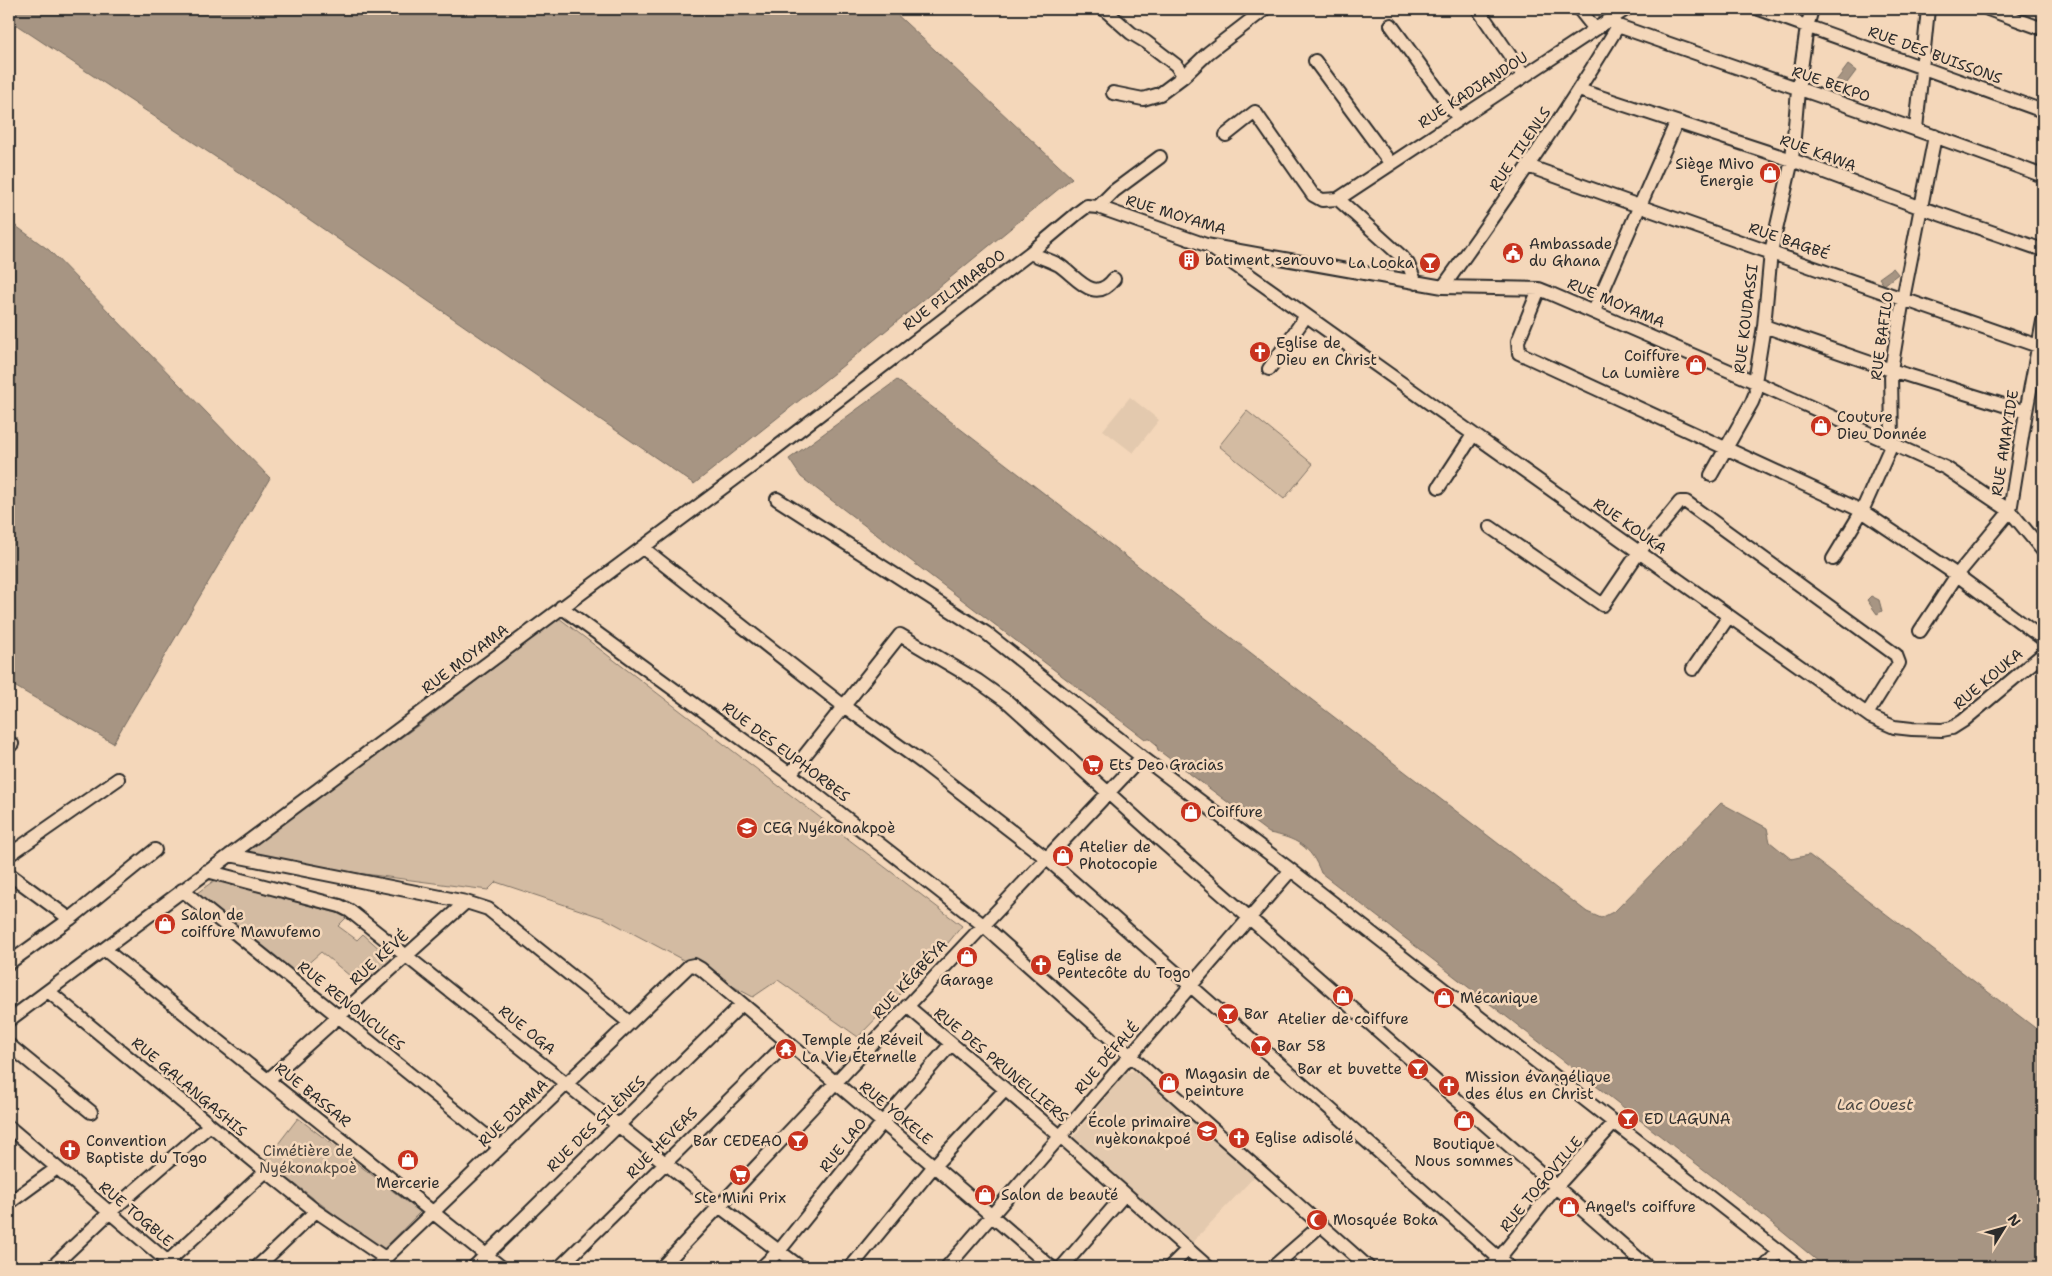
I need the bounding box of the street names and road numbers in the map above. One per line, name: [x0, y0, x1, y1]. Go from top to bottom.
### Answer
street label: RUE DES BUISSONS: [1865, 21, 2005, 89]
street label: RUE KADJANDOU: [1414, 47, 1532, 133]
street label: RUE BEKPO: [1789, 61, 1873, 107]
street label: RUE TILENLS: [1485, 103, 1555, 195]
street label: RUE KAWA: [1777, 130, 1859, 176]
street label: RUE MOYAMA: [1123, 190, 1229, 240]
street label: RUE BAGBÉ: [1746, 217, 1833, 264]
street label: RUE PILIMABOO: [899, 245, 1009, 335]
street label: RUE KOUDASSI: [1729, 263, 1763, 375]
street label: RUE MOYAMA: [1564, 273, 1668, 333]
street label: RUE BAFILO: [1866, 290, 1898, 382]
street label: RUE AMAYIDE: [1987, 388, 2023, 498]
street label: RUE KOUKA: [1589, 493, 1671, 559]
street label: RUE MOYAMA: [417, 620, 513, 698]
street label: RUE KOUKA: [1949, 644, 2027, 714]
street label: RUE DES EUPHORBES: [718, 698, 854, 806]
street label: RUE KÉVÉ: [345, 925, 413, 990]
street label: RUE KÉGBÉYA: [867, 934, 952, 1023]
street label: RUE RENONCULES: [293, 957, 409, 1055]
street label: RUE OGA: [494, 1001, 560, 1059]
street label: RUE DES PRUNELLIERS: [930, 1003, 1072, 1127]
street label: RUE DÉFALÉ: [1069, 1017, 1144, 1098]
street label: RUE GALANGASHIS: [127, 1033, 251, 1141]
street label: RUE BASSAR: [271, 1058, 355, 1132]
street label: RUE DES SILÈNES: [542, 1071, 650, 1176]
street label: RUE DJAMA: [474, 1075, 552, 1151]
street label: RUE YOKELE: [855, 1077, 937, 1149]
street label: RUE HEVEAS: [622, 1103, 702, 1183]
street label: RUE LAO: [815, 1114, 871, 1176]
street label: RUE TOGOVILLE: [1495, 1132, 1587, 1236]
street label: RUE TOGBLE: [95, 1177, 177, 1251]

